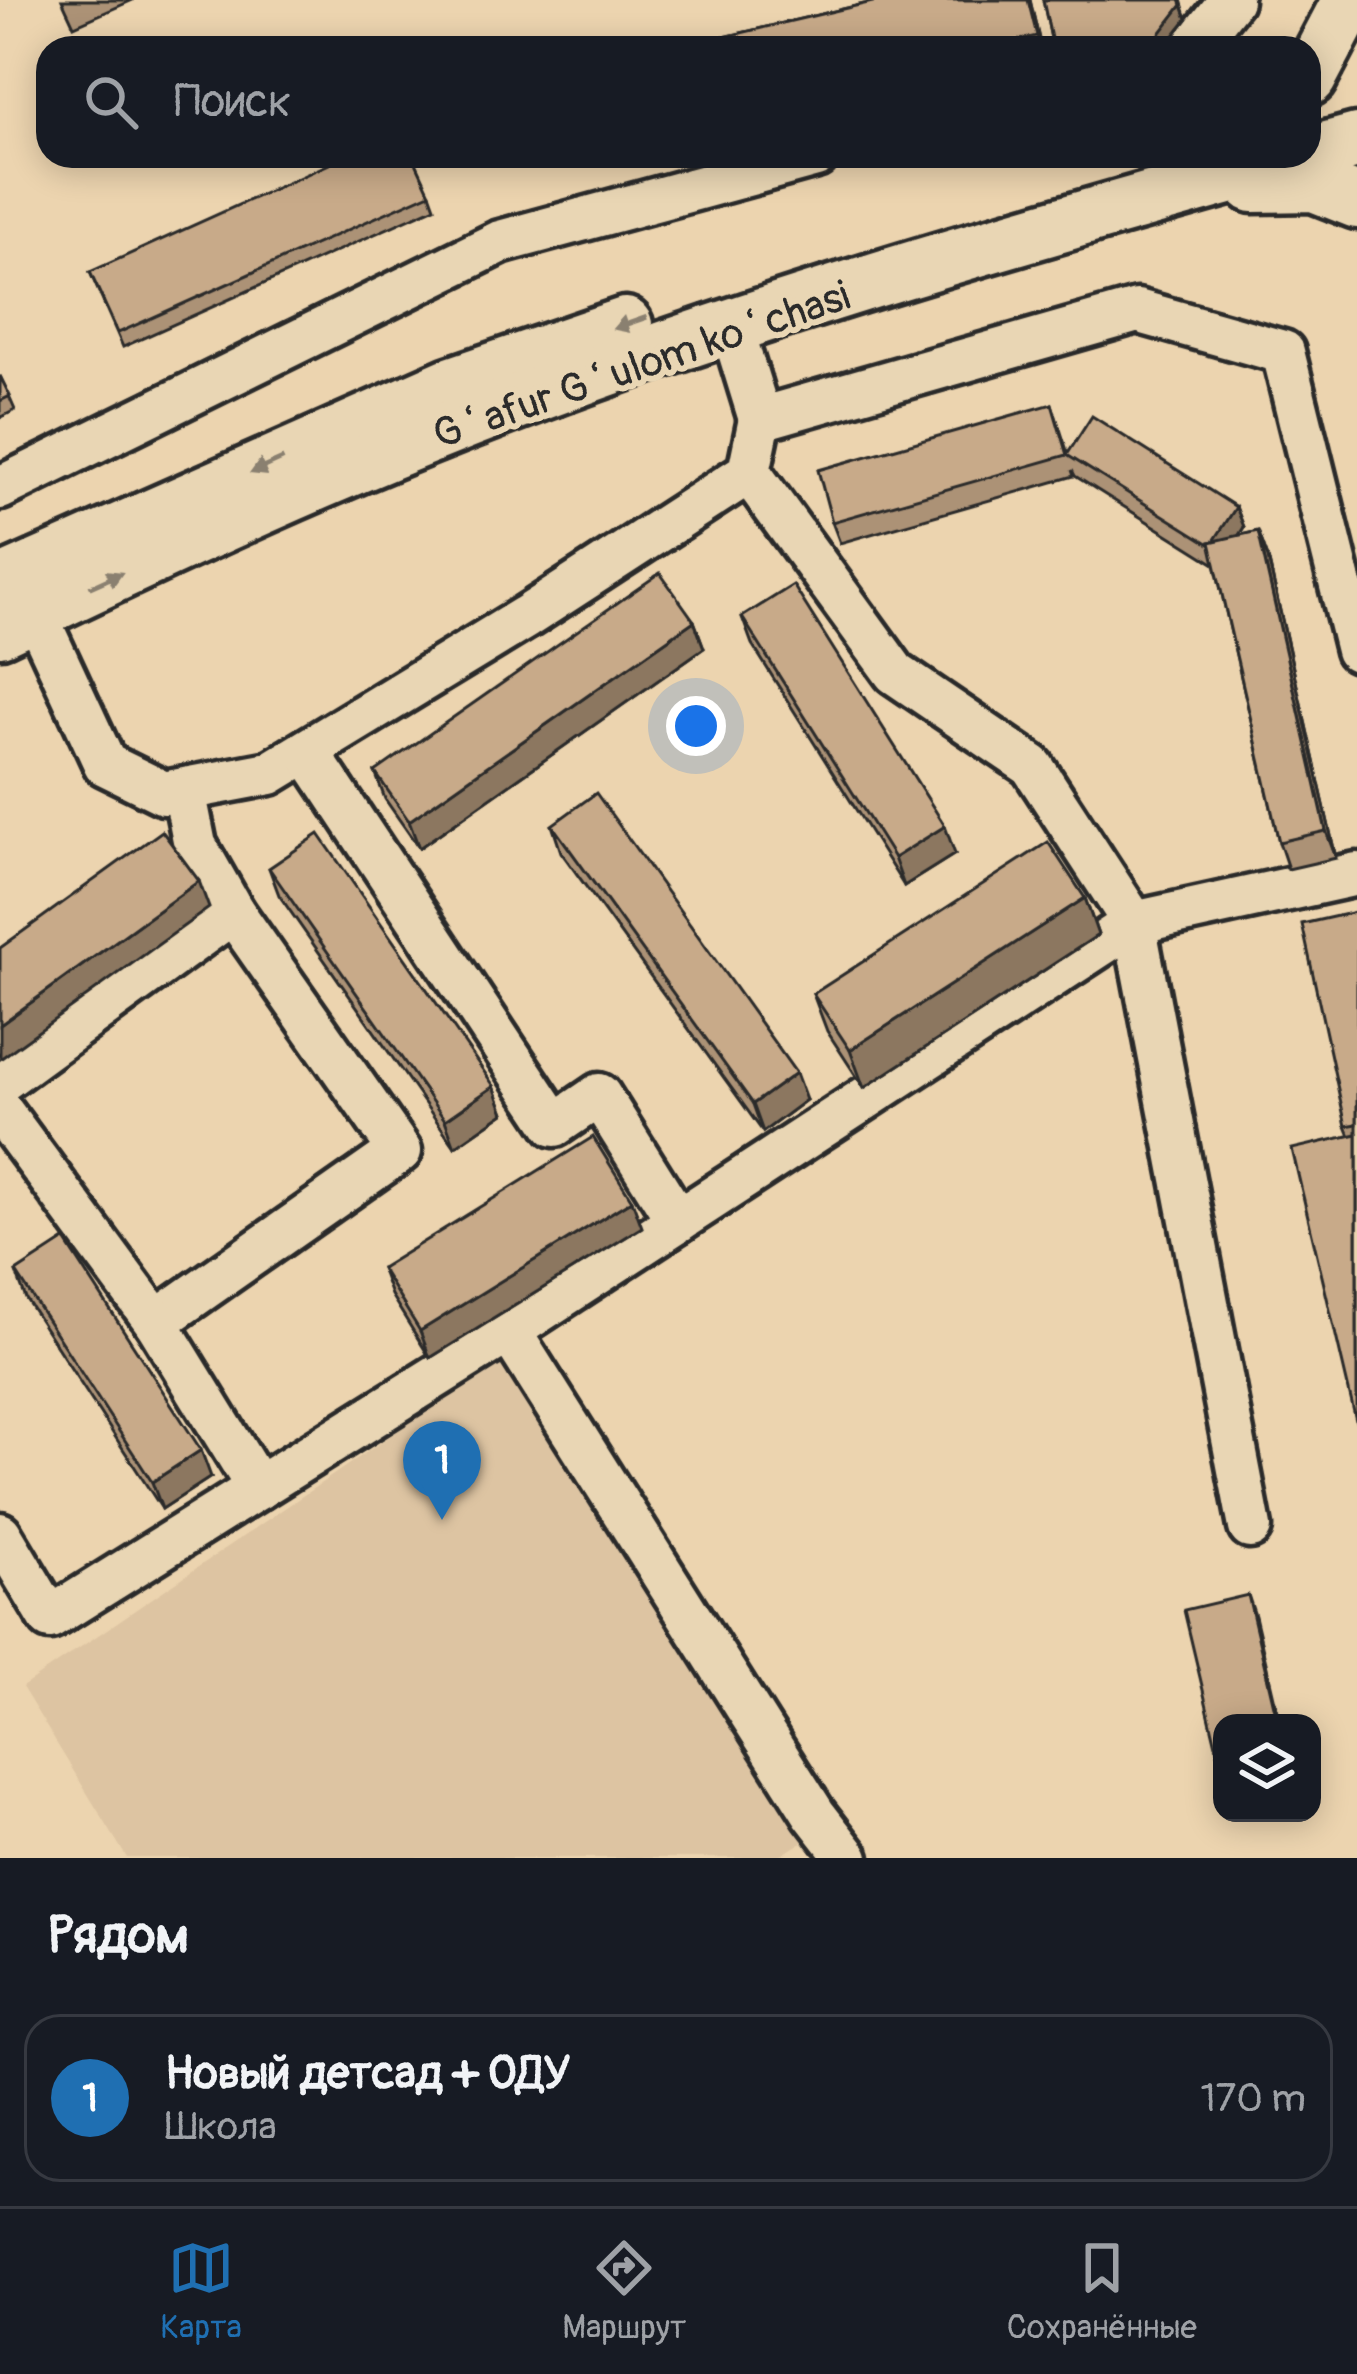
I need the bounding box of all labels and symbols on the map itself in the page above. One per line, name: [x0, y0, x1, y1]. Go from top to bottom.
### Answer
street label: Gʻafur Gʻulom koʻchasi: [427, 270, 857, 462]
one-way arrow: [611, 315, 648, 334]
one-way arrow: [250, 456, 285, 476]
one-way arrow: [89, 570, 124, 590]
your location: [666, 696, 726, 756]
pin: 1: [403, 1421, 481, 1520]

